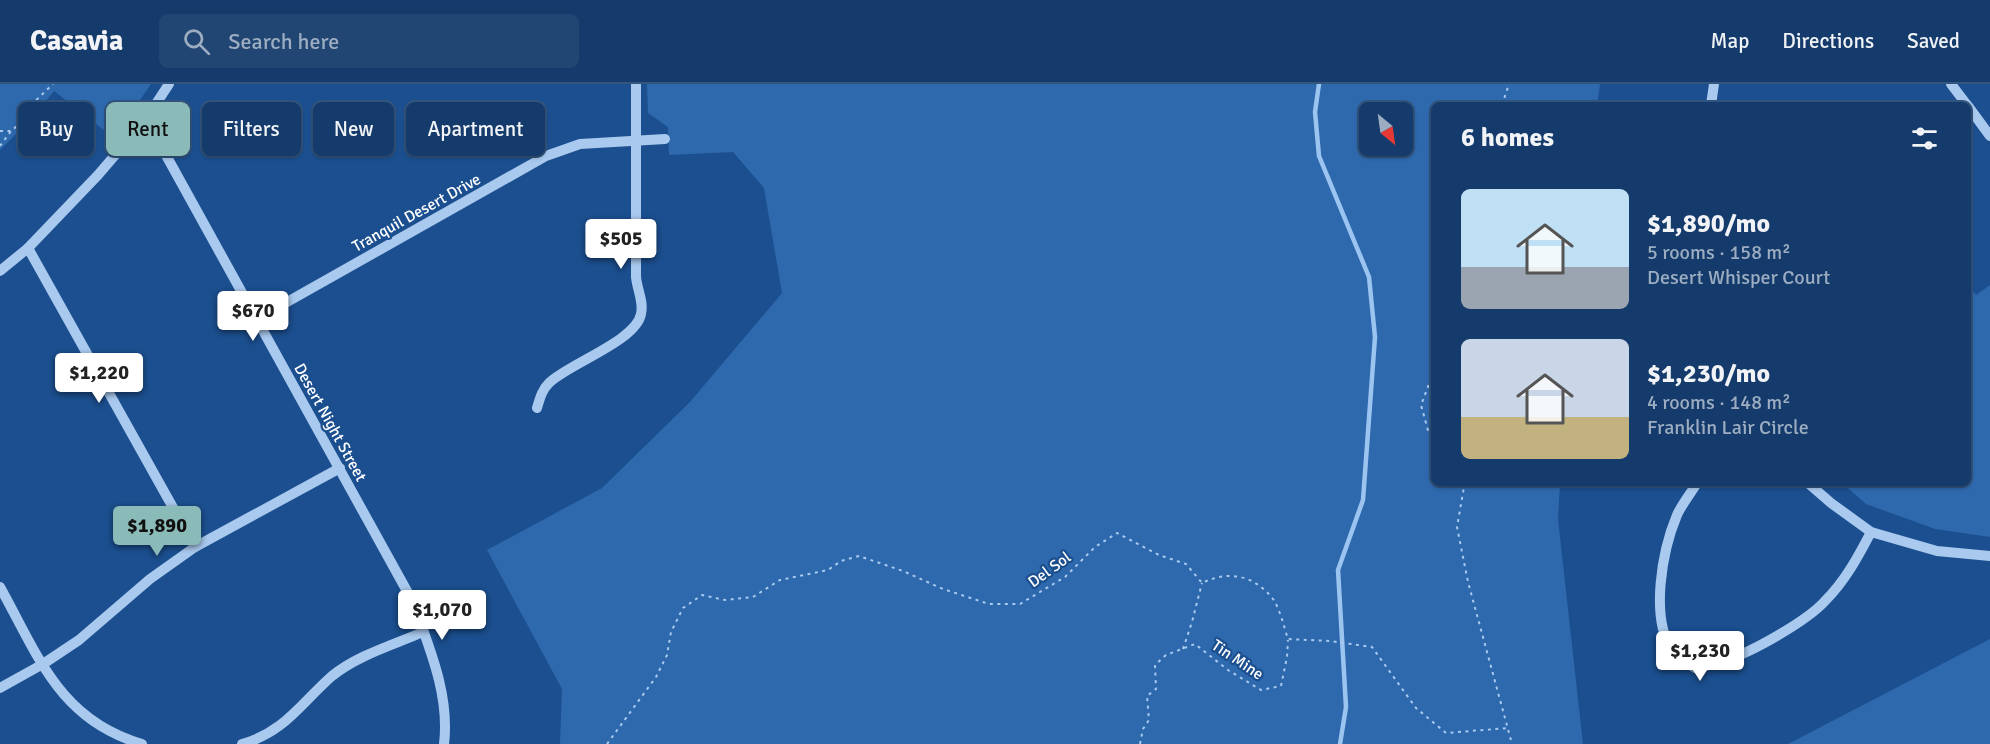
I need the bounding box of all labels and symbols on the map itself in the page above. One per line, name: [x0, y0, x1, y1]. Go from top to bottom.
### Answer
north arrow: [1359, 102, 1413, 156]
street label: Tranquil Desert Drive: [349, 169, 484, 257]
pin: $505: [585, 219, 657, 270]
pin: $670: [217, 291, 289, 342]
pin: $1,220: [50, 353, 148, 404]
street label: Desert Night Street: [289, 360, 371, 485]
pin: $1,890: [108, 506, 206, 557]
street label: Del Sol: [1024, 547, 1075, 592]
pin: $1,070: [393, 590, 491, 641]
pin: $1,230: [1651, 631, 1749, 682]
street label: Tin Mine: [1208, 635, 1267, 684]

